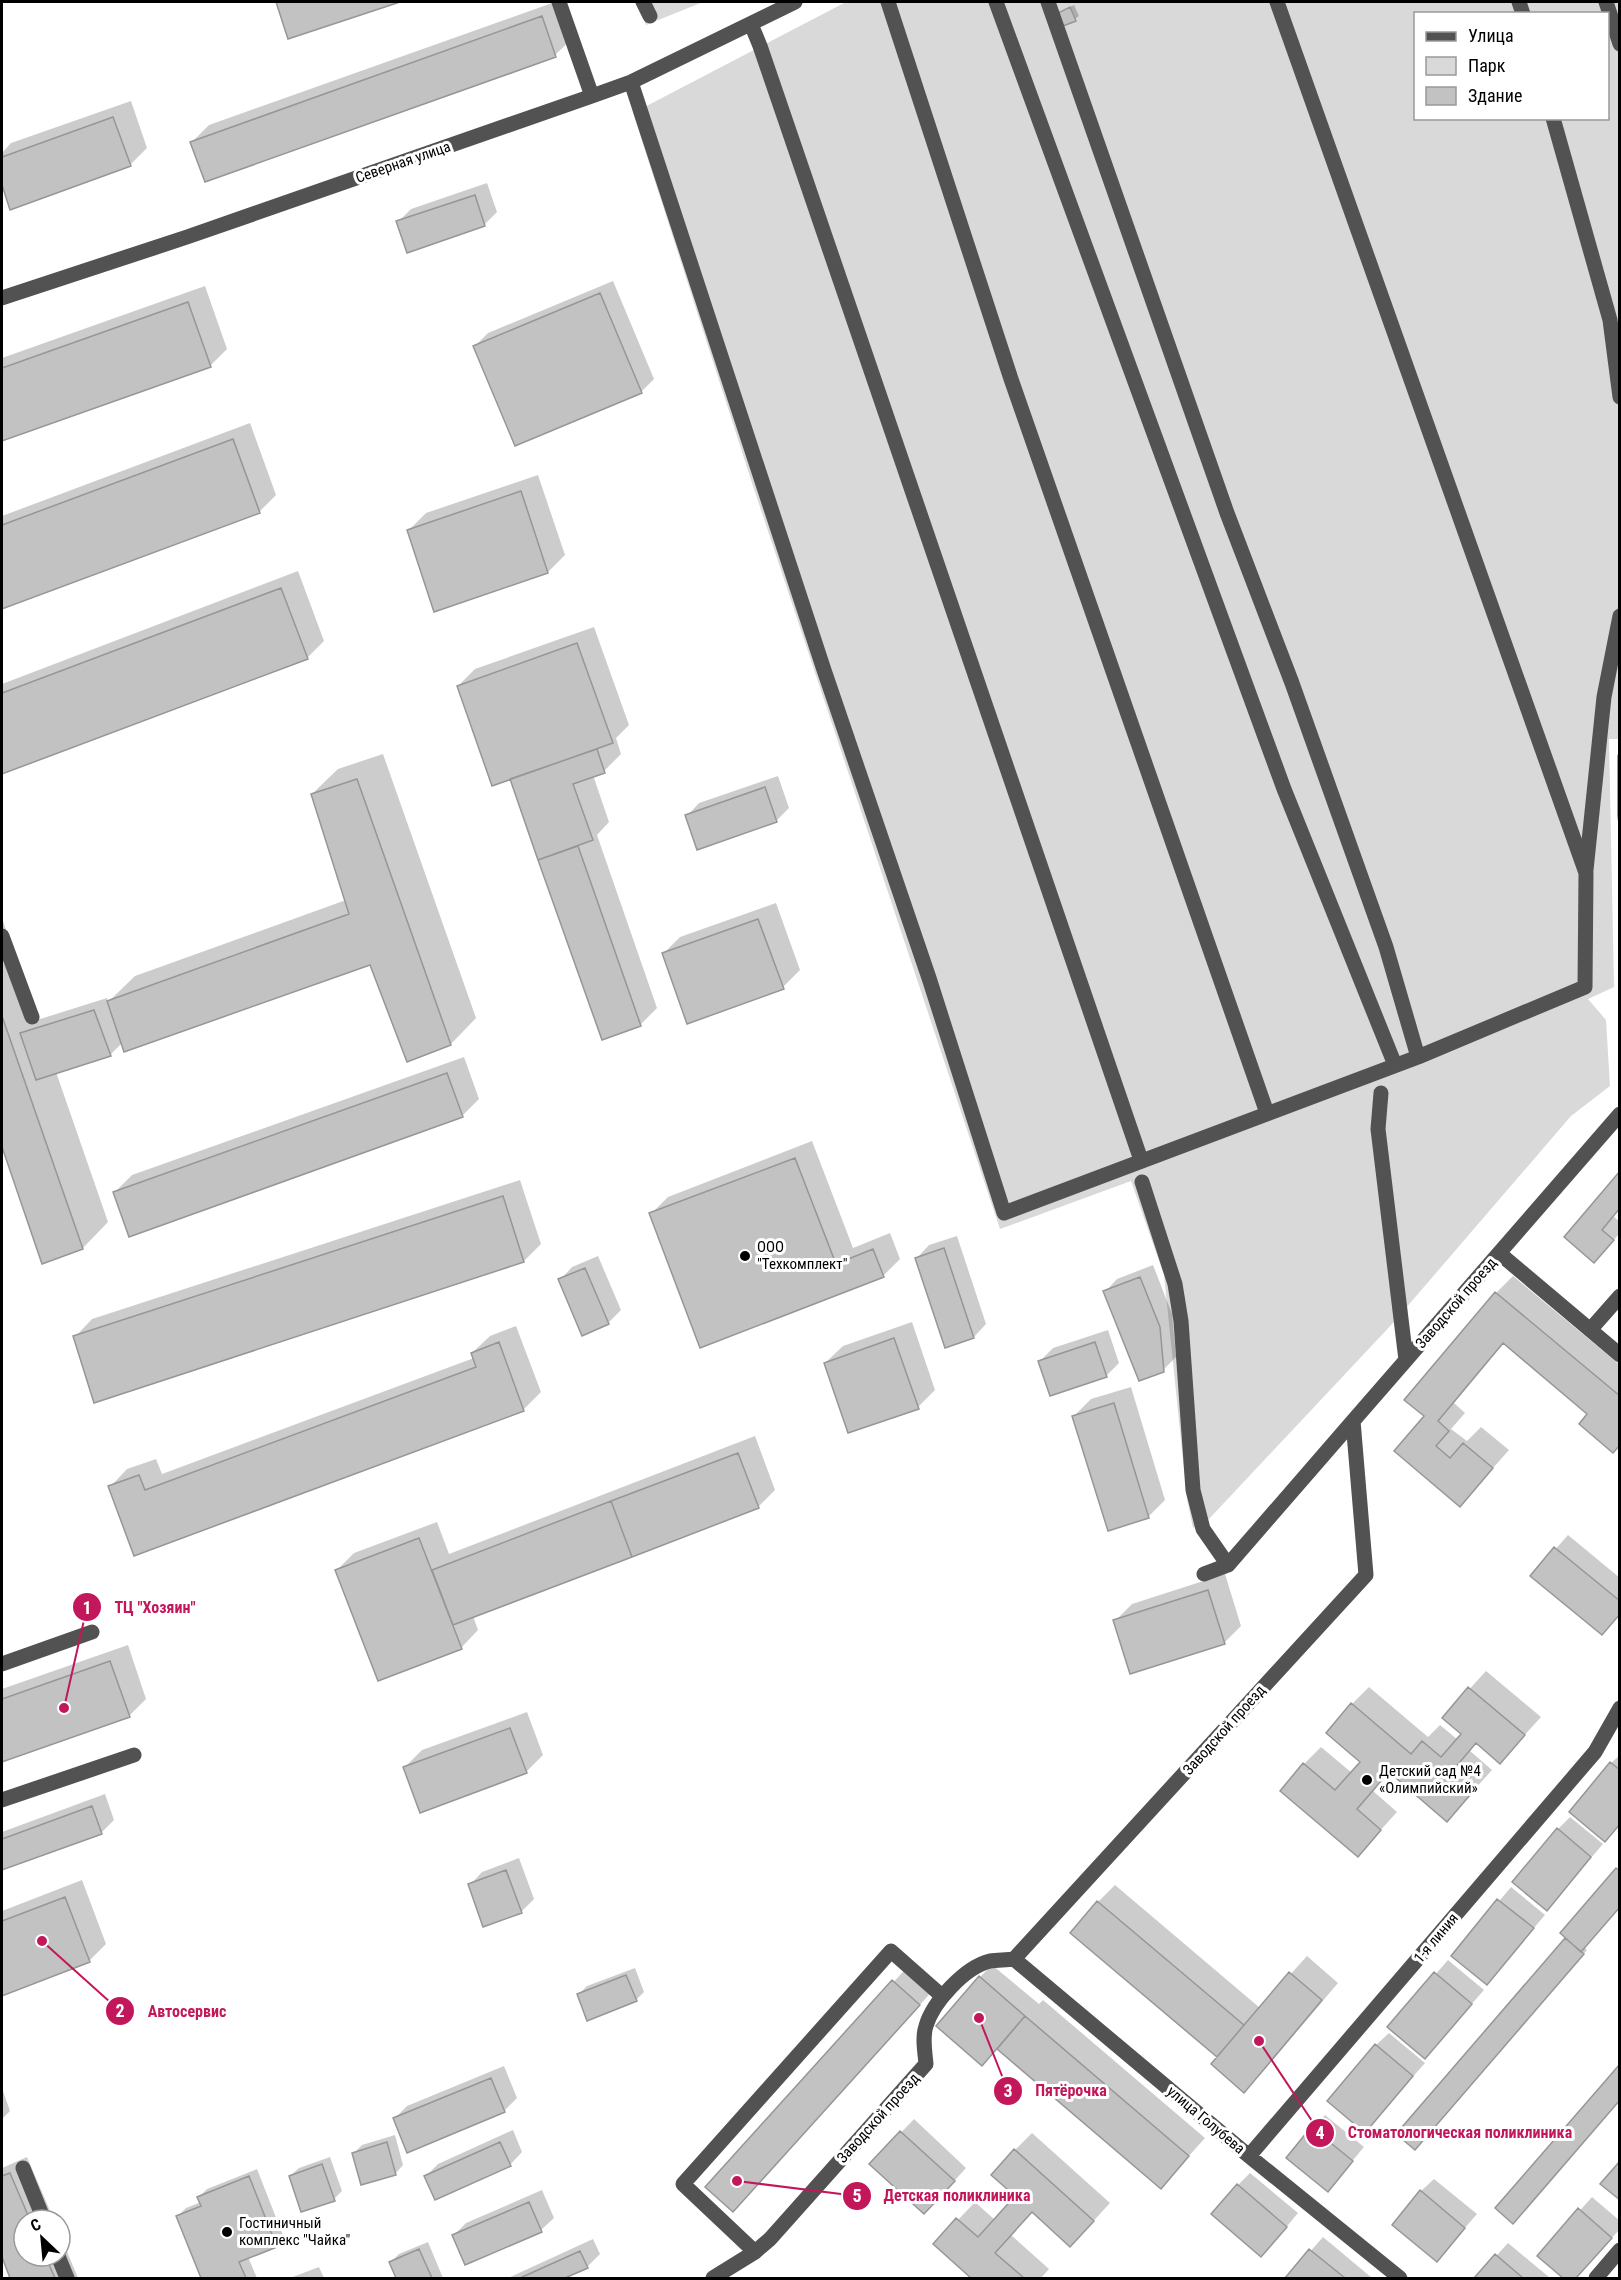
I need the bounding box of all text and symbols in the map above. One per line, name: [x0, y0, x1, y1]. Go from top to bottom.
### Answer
legend: [1414, 12, 1609, 120]
text: Улица: [1468, 25, 1514, 46]
text: Парк: [1468, 55, 1506, 76]
text: Здание: [1468, 85, 1522, 106]
street label: Северная улица: [353, 137, 453, 187]
place label: ООО "Техкомплект": [757, 1238, 848, 1273]
marker: ООО "Техкомплект": [738, 1249, 752, 1263]
street label: Заводской проезд: [1412, 1254, 1500, 1352]
callout: ТЦ "Хозяин": [72, 1590, 207, 1624]
text: 1: [82, 1597, 92, 1618]
text: ТЦ "Хозяин": [114, 1598, 196, 1617]
street label: Заводской проезд: [1179, 1681, 1269, 1779]
place label: Детский сад №4 «Олимпийский»: [1379, 1762, 1481, 1797]
marker: Детский сад №4 «Олимпийский»: [1360, 1773, 1374, 1787]
street label: 1-я линия: [1410, 1909, 1462, 1967]
callout: Автосервис: [105, 1994, 238, 2028]
text: 2: [115, 2000, 125, 2021]
text: Автосервис: [148, 2002, 226, 2021]
street label: Заводской проезд: [833, 2069, 923, 2167]
callout: Пятёрочка: [993, 2074, 1119, 2108]
text: 3: [1003, 2080, 1013, 2101]
text: Пятёрочка: [1035, 2081, 1107, 2100]
street label: улица Голубева: [1163, 2082, 1249, 2158]
callout: Стоматологическая поликлиника: [1305, 2116, 1584, 2150]
text: 4: [1315, 2122, 1325, 2143]
text: Стоматологическая поликлиника: [1348, 2123, 1573, 2142]
callout: Детская поликлиника: [842, 2179, 1043, 2213]
text: 5: [852, 2185, 862, 2206]
text: Детская поликлиника: [884, 2186, 1031, 2205]
north arrow: [12, 2208, 72, 2268]
text: С: [27, 2214, 44, 2236]
place label: Гостиничный комплекс "Чайка": [239, 2214, 351, 2249]
marker: Гостиничный комплекс "Чайка": [220, 2225, 234, 2239]

